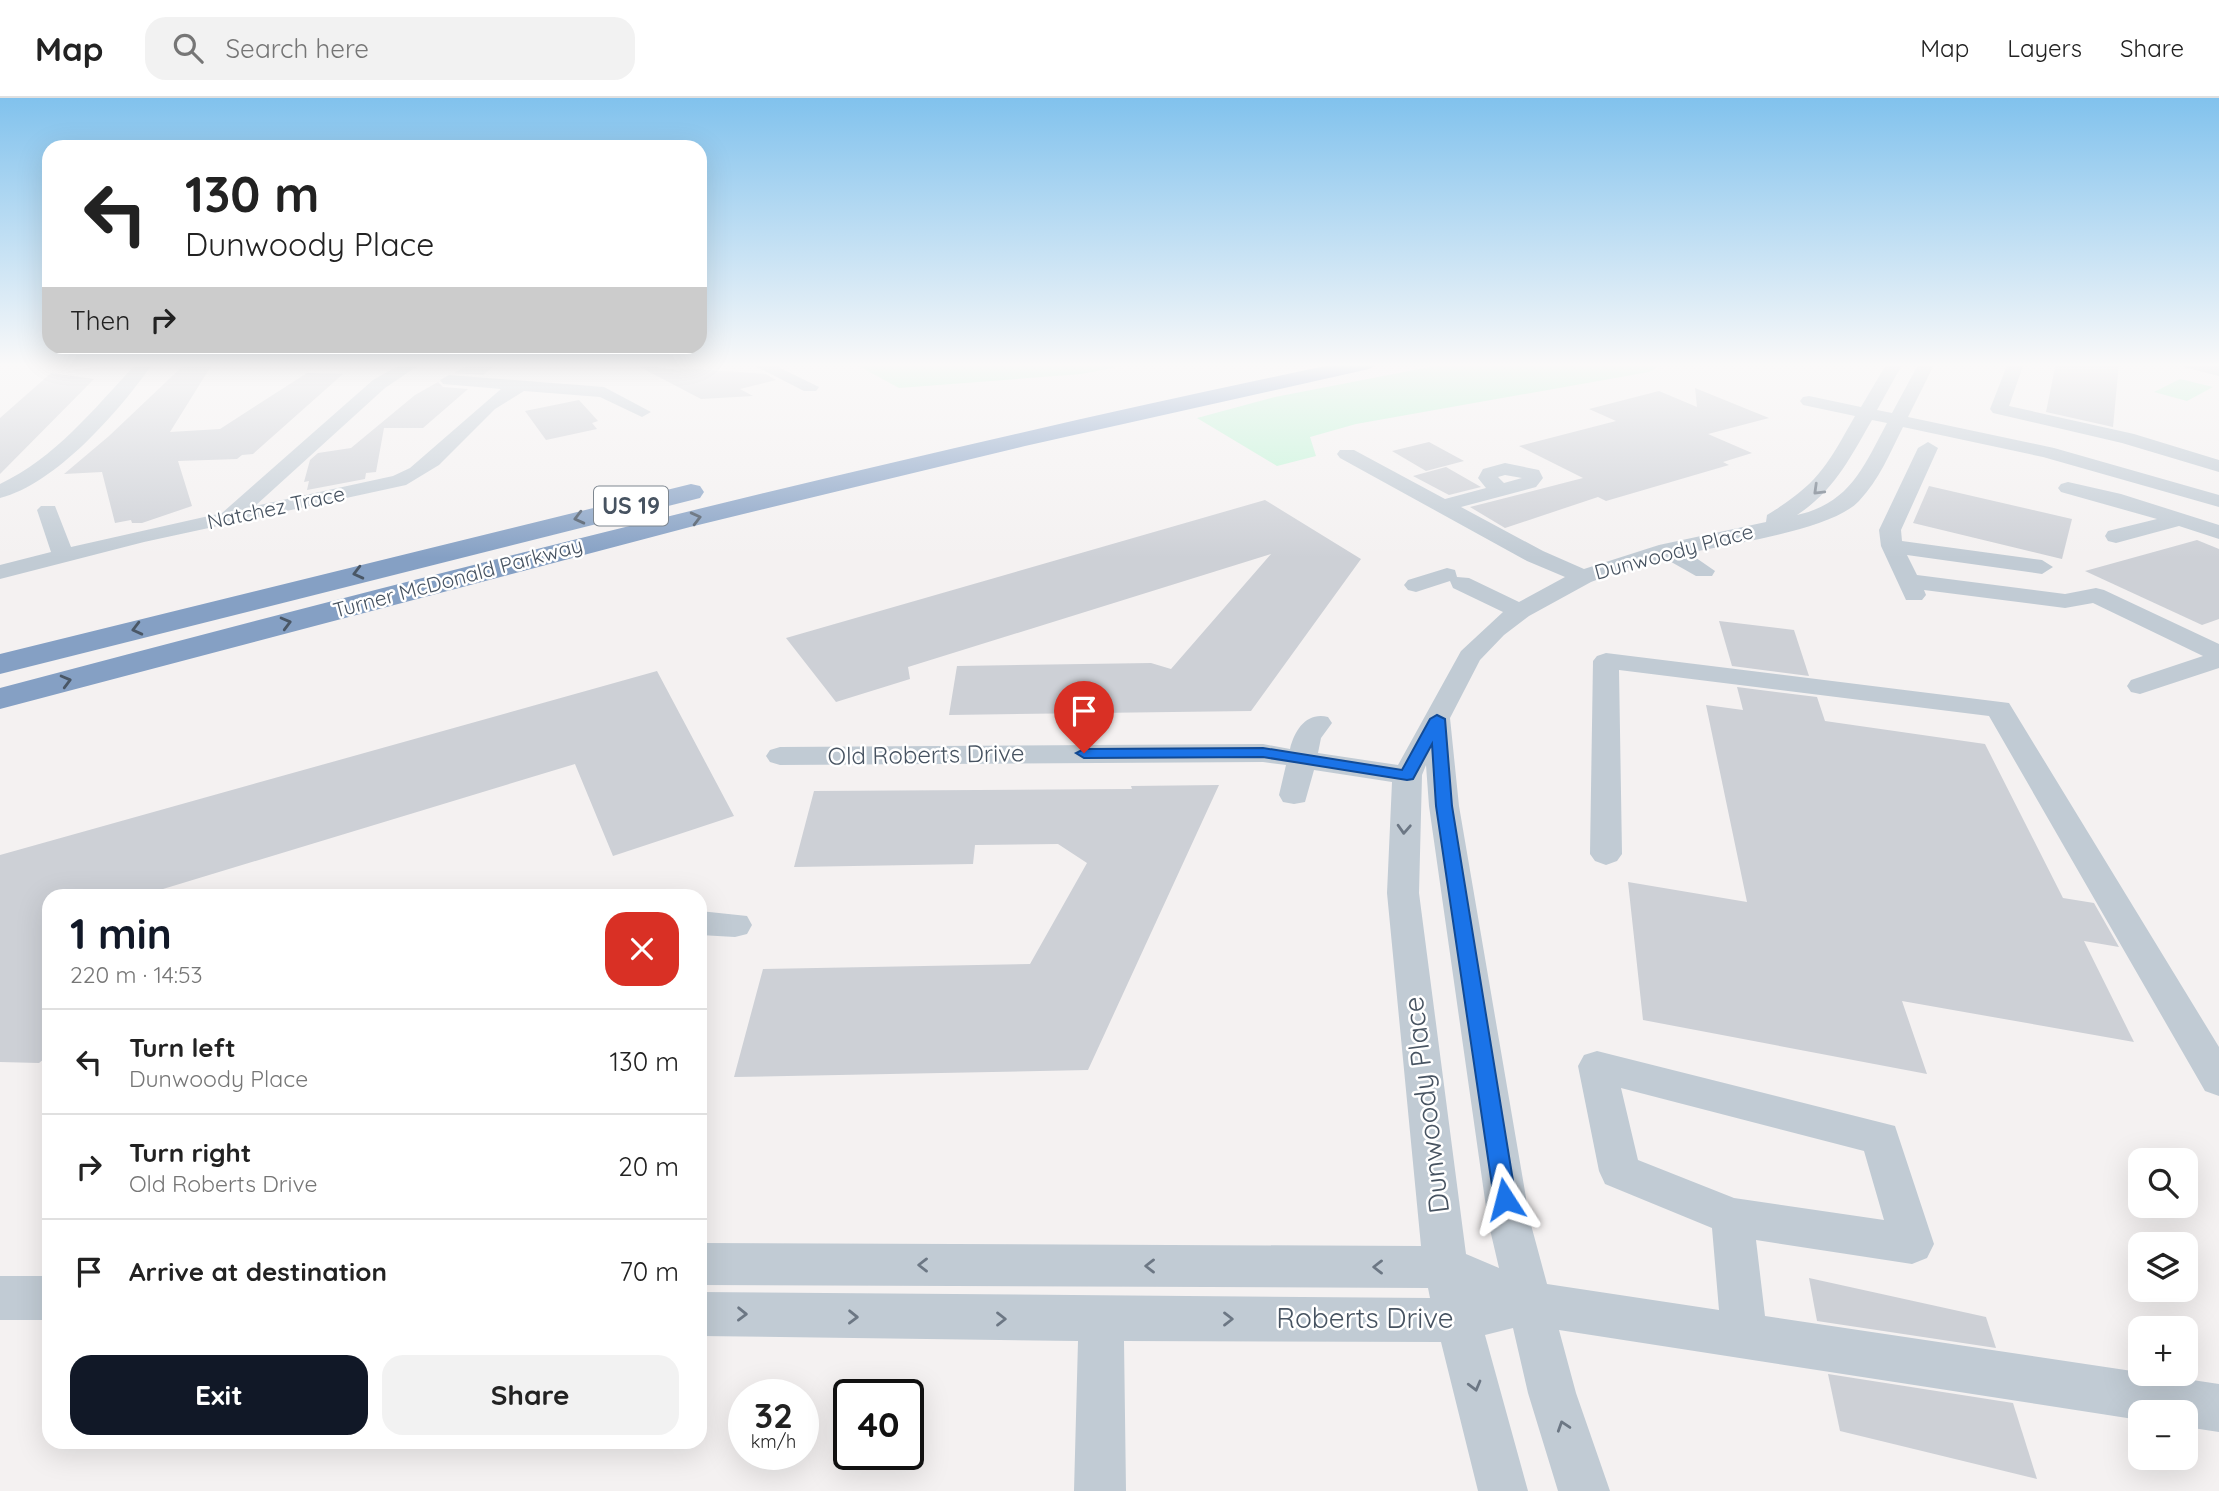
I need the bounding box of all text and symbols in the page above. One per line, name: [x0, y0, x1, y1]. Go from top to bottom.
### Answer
search box: [145, 17, 635, 80]
text: Map: [35, 28, 103, 69]
icon: search: [169, 29, 207, 67]
text: Search here: [225, 32, 369, 65]
text: Map: [1920, 33, 1969, 63]
text: Layers: [2007, 33, 2082, 63]
text: Share: [2120, 33, 2184, 63]
text: 130 m: [185, 163, 319, 224]
icon: left: [70, 168, 161, 259]
text: Dunwoody Place: [185, 224, 434, 264]
icon: right: [144, 301, 182, 339]
text: Then: [70, 304, 130, 337]
street label: Natchez Trace: [205, 480, 347, 534]
one-way arrow: [1813, 481, 1826, 494]
road number: US 19: [594, 486, 668, 526]
one-way arrow: [573, 510, 585, 525]
one-way arrow: [690, 511, 702, 526]
street label: Dunwoody Place: [1591, 517, 1756, 585]
street label: Turner McDonald Parkway: [330, 531, 585, 623]
one-way arrow: [352, 565, 364, 579]
one-way arrow: [280, 617, 292, 631]
one-way arrow: [131, 621, 143, 635]
one-way arrow: [60, 675, 72, 690]
pin: [1054, 681, 1114, 753]
icon: arrive: [1065, 692, 1103, 730]
street label: Old Roberts Drive: [827, 737, 1025, 771]
one-way arrow: [1397, 824, 1412, 835]
text: 1 min: [70, 907, 172, 960]
button: close: [605, 912, 679, 986]
text: 220 m · 14:53: [70, 960, 203, 989]
street label: Dunwoody Place: [1395, 995, 1456, 1215]
text: Turn left: [129, 1031, 236, 1064]
icon: left: [70, 1043, 108, 1081]
text: 130 m: [609, 1045, 679, 1078]
text: Dunwoody Place: [129, 1064, 308, 1093]
text: Turn right: [129, 1136, 251, 1169]
icon: right: [70, 1148, 108, 1186]
map controls: [2128, 1148, 2198, 1470]
button: search: [2128, 1148, 2198, 1218]
text: 20 m: [618, 1150, 679, 1183]
position arrow: [1468, 1162, 1542, 1236]
text: Old Roberts Drive: [129, 1169, 318, 1198]
button: layers: [2128, 1232, 2198, 1302]
icon: arrive: [70, 1253, 108, 1291]
text: Arrive at destination: [129, 1255, 387, 1288]
text: 70 m: [619, 1255, 679, 1288]
one-way arrow: [917, 1257, 928, 1273]
one-way arrow: [1145, 1258, 1155, 1274]
one-way arrow: [1372, 1259, 1383, 1275]
street label: Roberts Drive: [1276, 1300, 1454, 1335]
one-way arrow: [737, 1307, 748, 1322]
one-way arrow: [847, 1309, 858, 1324]
one-way arrow: [996, 1311, 1007, 1327]
one-way arrow: [1224, 1311, 1234, 1327]
button: +: [2128, 1316, 2198, 1386]
button: Exit: [70, 1355, 368, 1435]
button: Share: [382, 1355, 679, 1435]
speed limit sign: 40: [833, 1379, 924, 1470]
one-way arrow: [1467, 1380, 1481, 1392]
text: 32: [754, 1393, 793, 1437]
button: −: [2128, 1400, 2198, 1470]
one-way arrow: [1557, 1421, 1571, 1433]
text: km/h: [751, 1430, 796, 1453]

